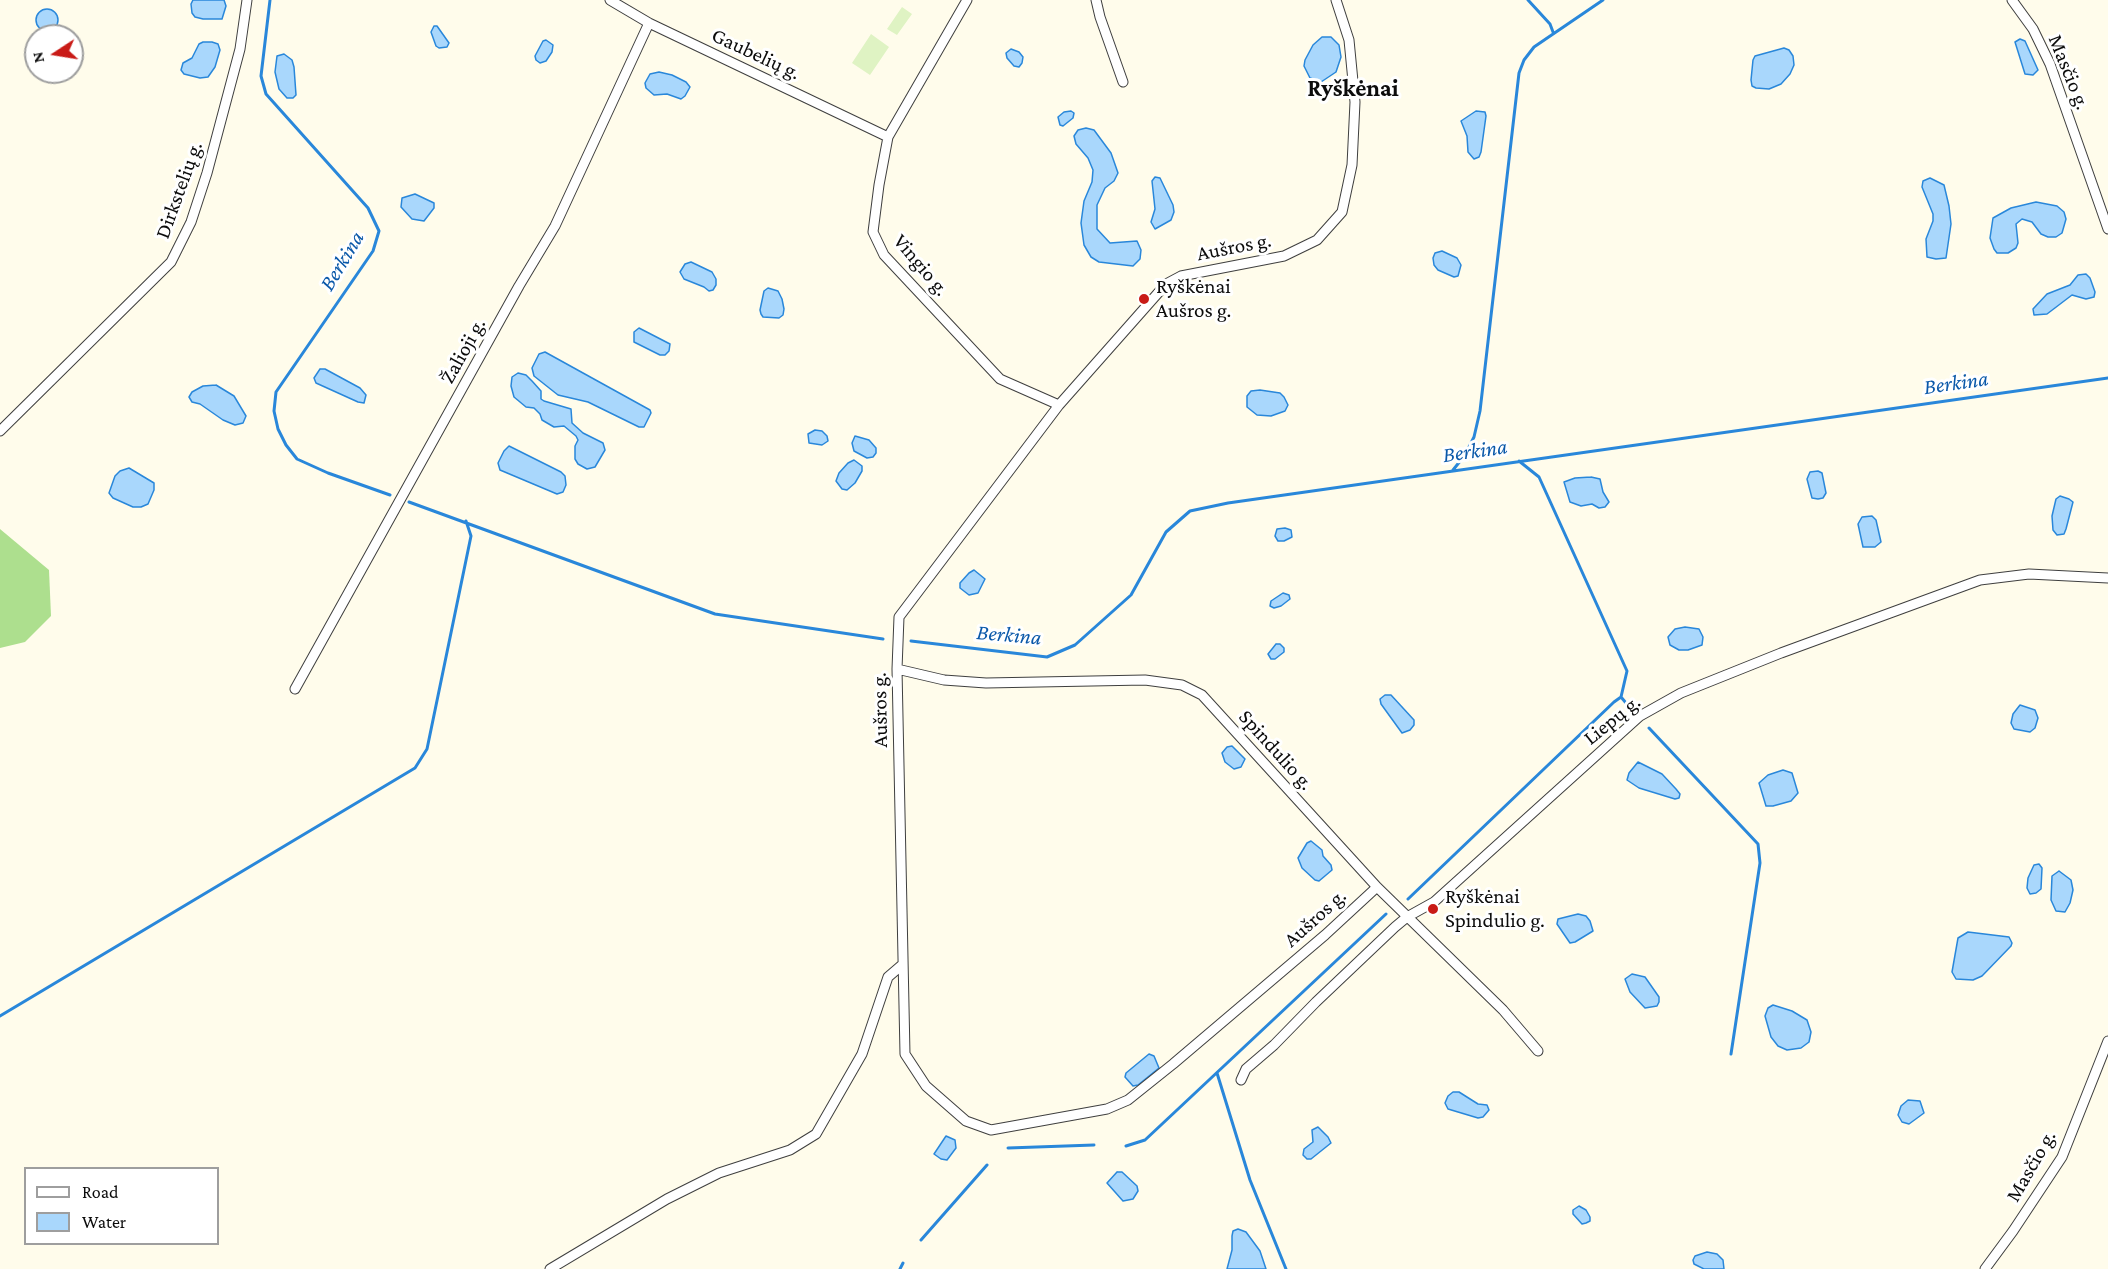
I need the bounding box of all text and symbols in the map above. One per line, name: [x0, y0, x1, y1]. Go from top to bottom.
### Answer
street label: Gaubelių g.: [708, 23, 804, 85]
north arrow: [24, 24, 84, 84]
street label: Masčio g.: [2043, 31, 2095, 113]
text: N: [28, 50, 47, 65]
district label: Ryškėnai: [1307, 75, 1399, 103]
street label: Dirkstelių g.: [150, 138, 208, 242]
water label: Berkina: [314, 226, 370, 296]
street label: Aušros g.: [1195, 227, 1273, 267]
street label: Vingio g.: [888, 229, 954, 301]
place label: Ryškėnai Aušros g.: [1156, 274, 1231, 324]
marker: Ryškėnai Aušros g.: [1137, 292, 1151, 306]
street label: Žalioji g.: [435, 314, 491, 388]
water label: Berkina: [1922, 365, 1990, 401]
water label: Berkina: [1441, 433, 1509, 469]
water label: Berkina: [976, 619, 1042, 651]
street label: Aušros g.: [867, 672, 893, 748]
street label: Liepų g.: [1578, 689, 1646, 751]
street label: Spindulio g.: [1233, 704, 1319, 796]
street label: Aušros g.: [1279, 883, 1351, 953]
place label: Ryškėnai Spindulio g.: [1445, 884, 1545, 934]
marker: Ryškėnai Spindulio g.: [1426, 902, 1440, 916]
street label: Masčio g.: [2000, 1126, 2062, 1206]
legend: [24, 1167, 219, 1245]
text: Road: [82, 1182, 119, 1202]
text: Water: [82, 1212, 126, 1232]

